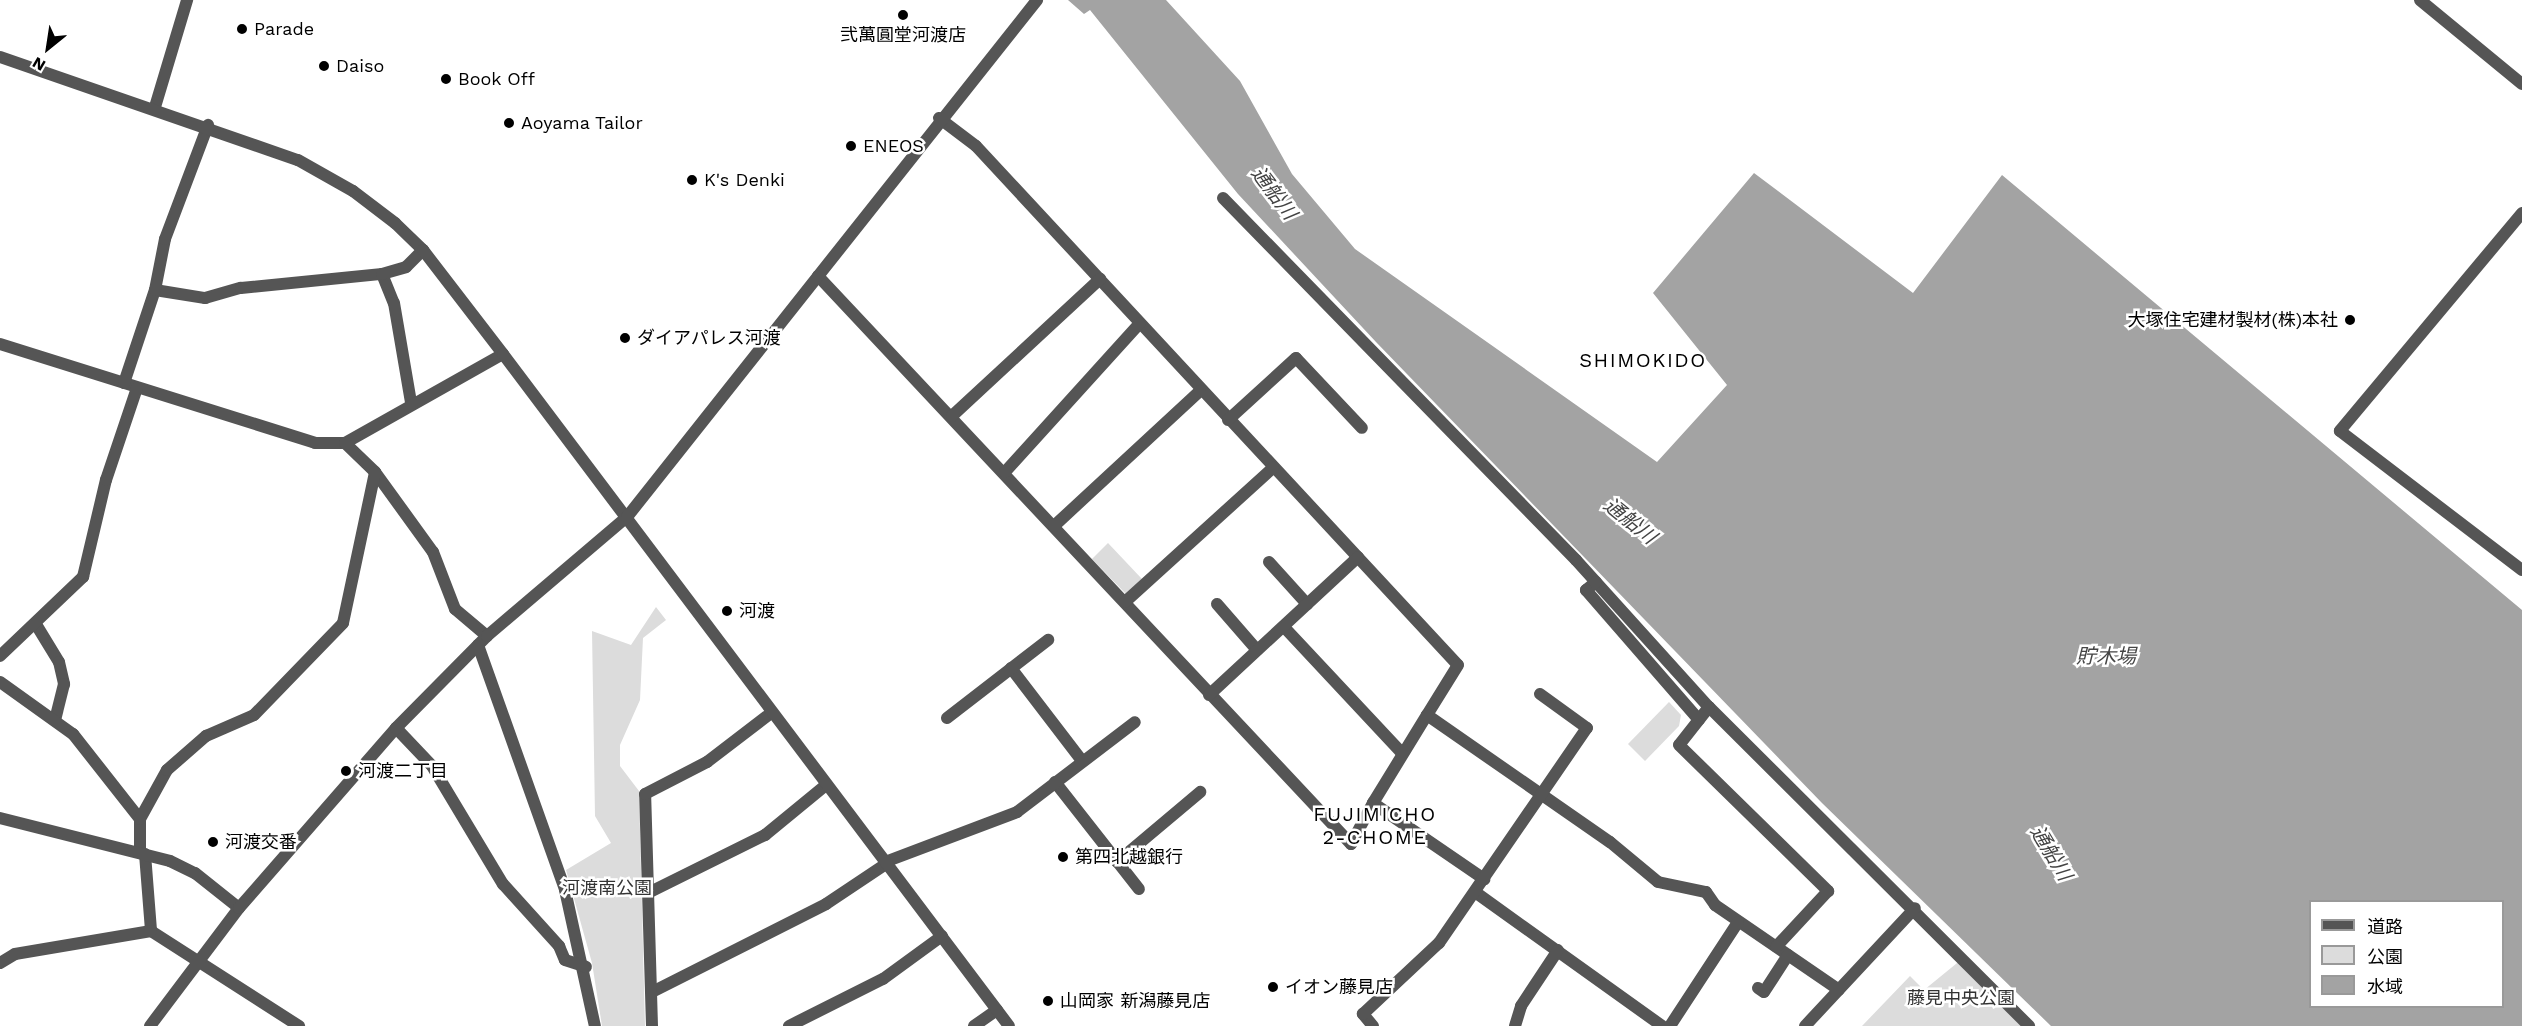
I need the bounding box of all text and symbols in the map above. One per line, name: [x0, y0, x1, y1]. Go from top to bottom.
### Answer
marker: 弐萬圓堂河渡店: [896, 8, 910, 22]
north arrow: [18, 18, 78, 78]
place label: Parade: [254, 18, 314, 40]
marker: Parade: [235, 22, 249, 36]
place label: 弐萬圓堂河渡店: [840, 24, 966, 46]
text: N: [29, 53, 49, 75]
place label: Daiso: [336, 55, 384, 77]
marker: Daiso: [317, 59, 331, 73]
place label: Book Off: [458, 68, 535, 90]
marker: Book Off: [439, 72, 453, 86]
place label: Aoyama Tailor: [521, 112, 644, 134]
marker: Aoyama Tailor: [502, 116, 516, 130]
place label: ENEOS: [863, 135, 924, 157]
marker: ENEOS: [844, 139, 858, 153]
water label: 通船川: [1246, 162, 1302, 224]
place label: K's Denki: [704, 169, 785, 191]
marker: K's Denki: [685, 173, 699, 187]
place label: 大塚住宅建材製材(株)本社: [2127, 309, 2338, 331]
marker: 大塚住宅建材製材(株)本社: [2343, 313, 2357, 327]
place label: ダイアパレス河渡: [637, 327, 781, 349]
marker: ダイアパレス河渡: [618, 331, 632, 345]
district label: SHIMOKIDO: [1579, 348, 1707, 372]
water label: 通船川: [1599, 493, 1661, 549]
place label: 河渡: [739, 600, 775, 622]
marker: 河渡: [720, 604, 734, 618]
water label: 貯木場: [2076, 644, 2136, 668]
place label: 河渡二丁目: [358, 760, 448, 782]
marker: 河渡二丁目: [339, 764, 353, 778]
district label: FUJIMICHO 2-CHOME: [1313, 802, 1437, 849]
water label: 通船川: [2025, 821, 2077, 885]
place label: 河渡交番: [225, 831, 297, 853]
marker: 河渡交番: [206, 835, 220, 849]
place label: 第四北越銀行: [1075, 846, 1183, 868]
marker: 第四北越銀行: [1056, 850, 1070, 864]
park label: 河渡南公園: [562, 877, 652, 899]
legend: [2309, 900, 2504, 1008]
text: 道路: [2367, 916, 2403, 937]
text: 公園: [2367, 946, 2403, 967]
place label: イオン藤見店: [1285, 976, 1393, 998]
text: 水域: [2367, 976, 2403, 997]
marker: イオン藤見店: [1266, 980, 1280, 994]
park label: 藤見中央公園: [1907, 987, 2015, 1009]
place label: 山岡家 新潟藤見店: [1060, 990, 1210, 1012]
marker: 山岡家 新潟藤見店: [1041, 994, 1055, 1008]

